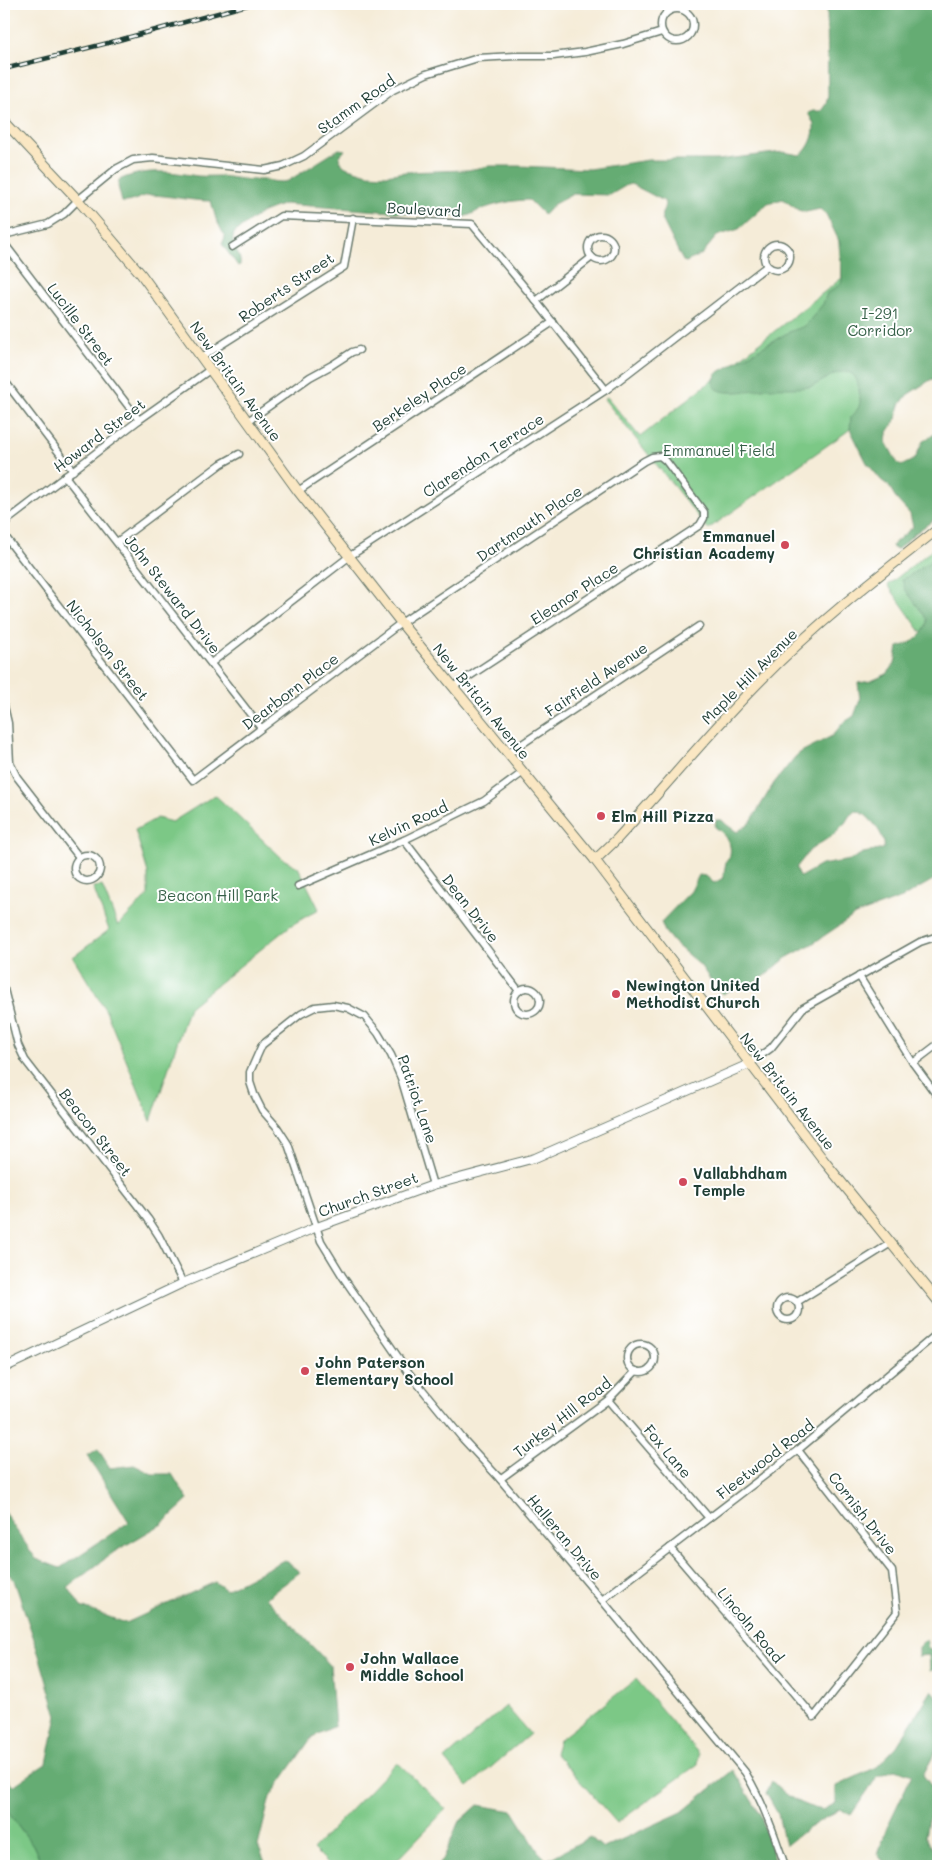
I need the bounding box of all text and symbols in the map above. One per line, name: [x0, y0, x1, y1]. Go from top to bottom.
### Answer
street label: Stamm Road: [313, 70, 399, 138]
street label: Boulevard: [387, 197, 461, 221]
street label: Roberts Street: [234, 248, 338, 326]
street label: Lucille Street: [43, 278, 119, 370]
park label: I-291 Corridor: [847, 303, 913, 340]
street label: New Britain Avenue: [186, 317, 286, 445]
street label: Berkeley Place: [368, 358, 470, 436]
street label: Howard Street: [49, 394, 149, 476]
street label: Clarendon Terrace: [419, 408, 547, 502]
park label: Emmanuel Field: [663, 440, 775, 460]
street label: Dartmouth Place: [472, 480, 586, 566]
place label: Emmanuel Christian Academy: [633, 526, 775, 563]
street label: John Steward Drive: [120, 531, 226, 657]
marker: Emmanuel Christian Academy: [779, 539, 791, 551]
street label: Eleanor Place: [526, 557, 622, 629]
street label: Nicholson Street: [62, 596, 154, 704]
street label: Maple Hill Avenue: [697, 624, 801, 728]
street label: Fairfield Avenue: [541, 637, 651, 721]
street label: New Britain Avenue: [429, 639, 535, 763]
street label: Dearborn Place: [238, 648, 342, 734]
street label: Kelvin Road: [365, 796, 451, 850]
place label: Elm Hill Pizza: [611, 806, 714, 826]
marker: Elm Hill Pizza: [595, 810, 607, 822]
street label: Dean Drive: [438, 870, 504, 946]
park label: Beacon Hill Park: [158, 885, 278, 905]
place label: Newington United Methodist Church: [626, 975, 760, 1012]
marker: Newington United Methodist Church: [610, 988, 622, 1000]
street label: New Britain Avenue: [736, 1028, 840, 1154]
street label: Patriot Lane: [394, 1052, 442, 1146]
street label: Beacon Street: [55, 1084, 137, 1180]
place label: Vallabhdham Temple: [693, 1163, 787, 1200]
street label: Church Street: [315, 1167, 421, 1221]
marker: Vallabhdham Temple: [677, 1176, 689, 1188]
place label: John Paterson Elementary School: [315, 1352, 454, 1389]
marker: John Paterson Elementary School: [299, 1365, 311, 1377]
street label: Turkey Hill Road: [509, 1373, 615, 1461]
street label: Fleetwood Road: [712, 1415, 818, 1503]
street label: Fox Lane: [640, 1420, 696, 1482]
street label: Cornish Drive: [824, 1467, 902, 1559]
street label: Halleran Drive: [523, 1490, 607, 1584]
street label: Lincoln Road: [714, 1583, 788, 1667]
place label: John Wallace Middle School: [360, 1648, 464, 1685]
marker: John Wallace Middle School: [344, 1661, 356, 1673]

